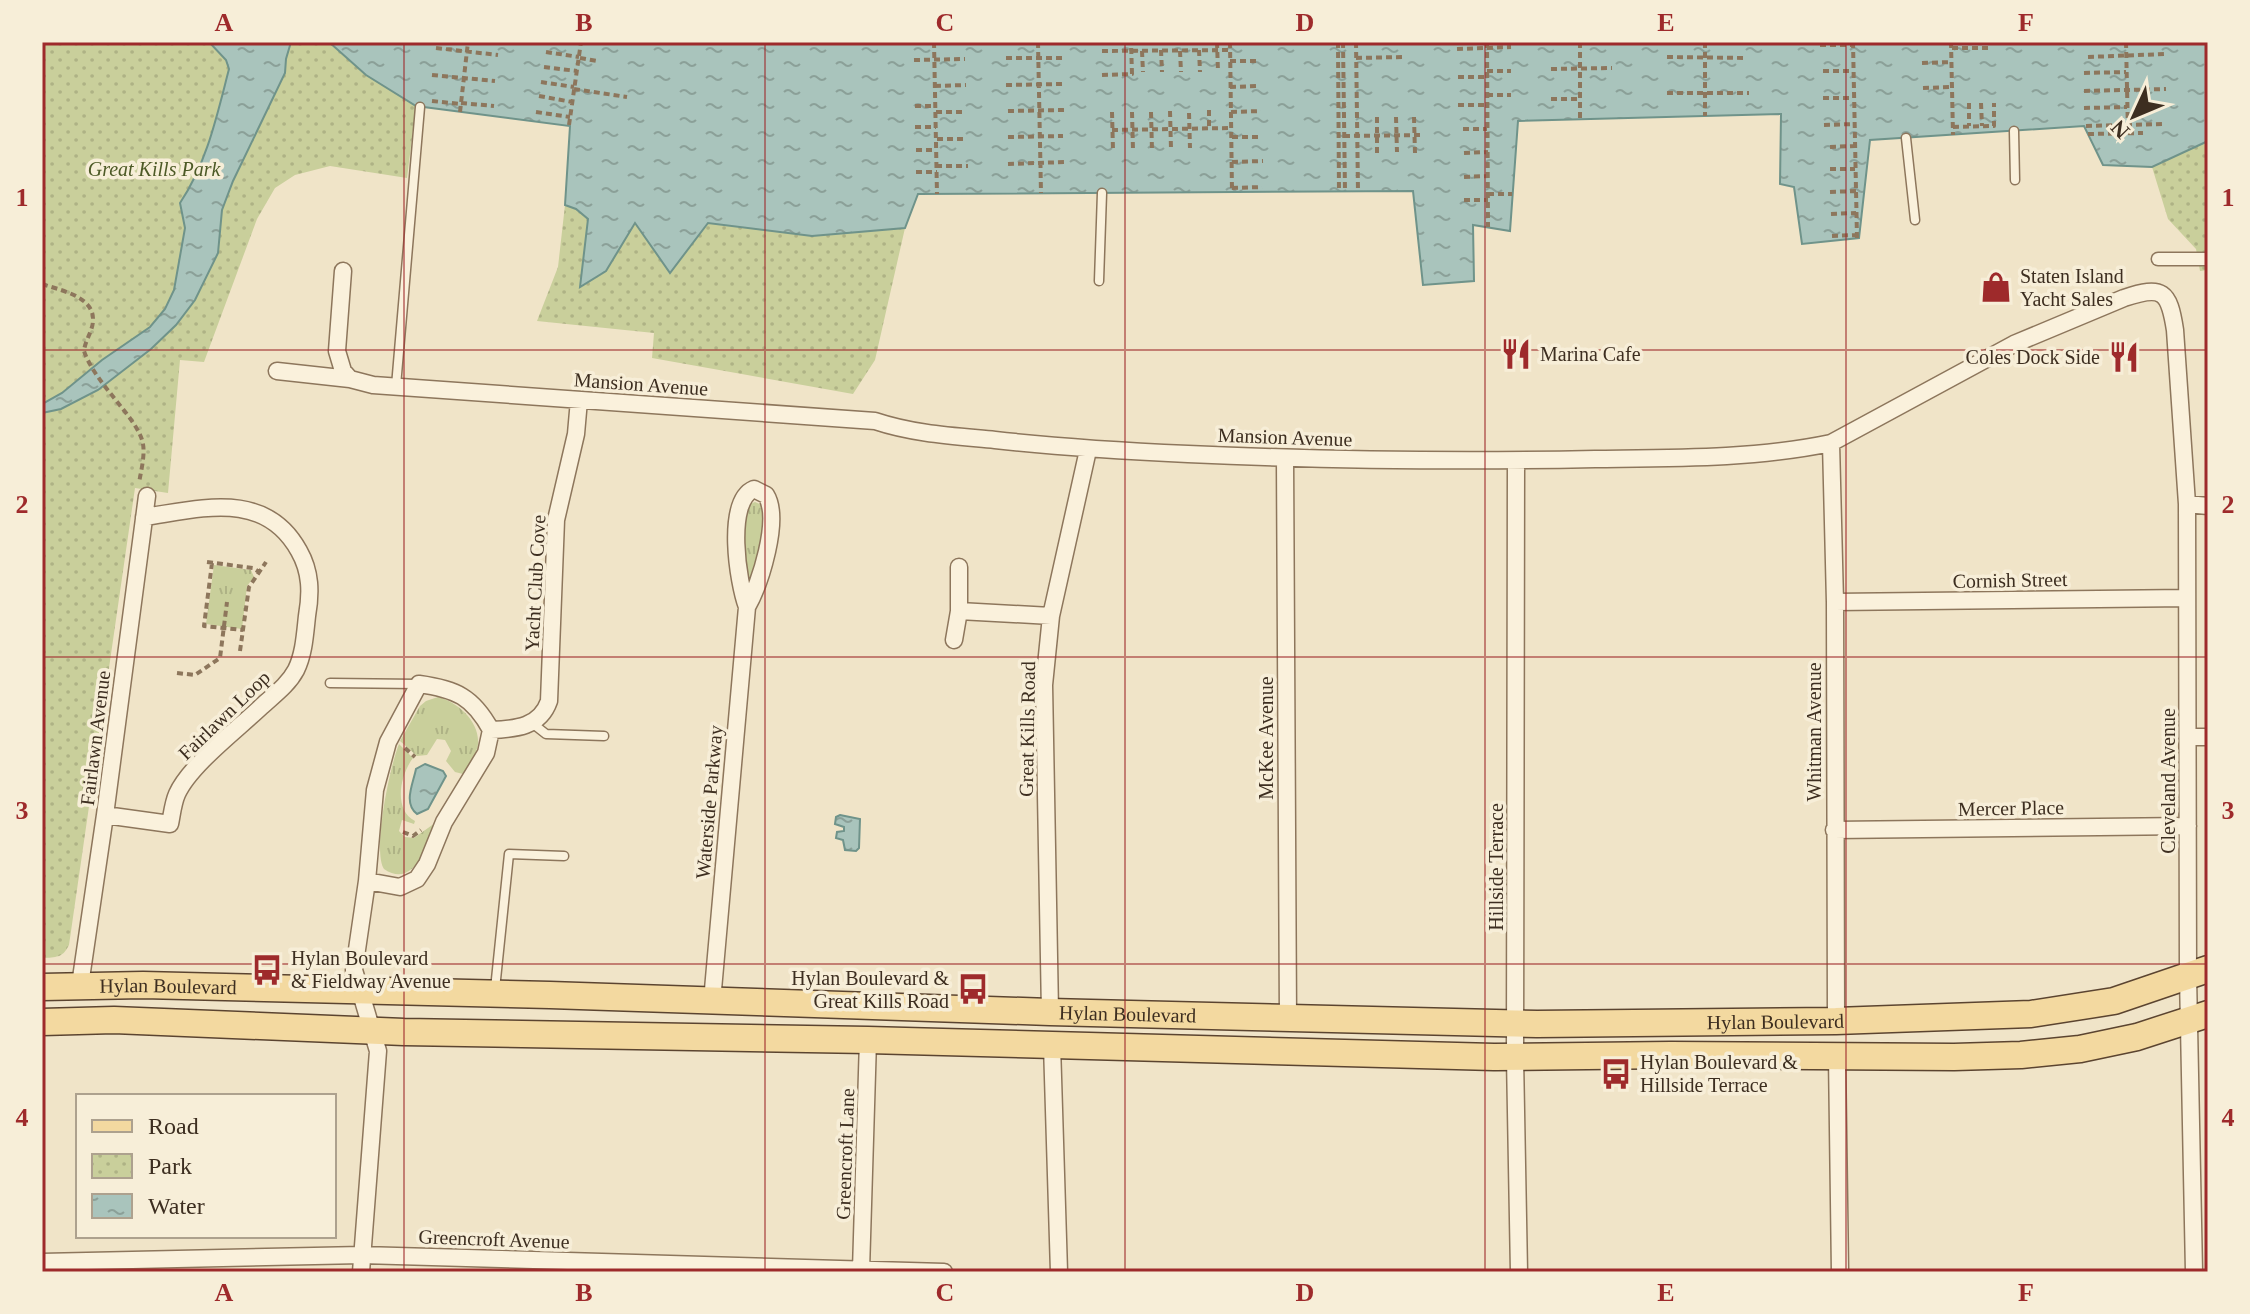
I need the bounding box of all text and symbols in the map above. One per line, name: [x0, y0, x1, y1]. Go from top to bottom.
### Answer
text: A: [215, 8, 234, 37]
text: B: [575, 8, 593, 37]
text: C: [936, 8, 954, 37]
text: D: [1296, 8, 1314, 37]
text: E: [1657, 8, 1675, 37]
text: F: [2018, 8, 2034, 37]
north arrow: [2094, 76, 2174, 156]
text: N: [2105, 115, 2134, 144]
park label: Great Kills Park: [88, 158, 221, 180]
text: 1: [16, 183, 29, 212]
text: 1: [2222, 183, 2235, 212]
place label: Staten Island Yacht Sales: [2020, 265, 2124, 310]
shop icon: Staten Island Yacht Sales: [1979, 270, 2013, 304]
restaurant icon: Marina Cafe: [1499, 337, 1533, 371]
restaurant icon: Coles Dock Side: [2107, 340, 2141, 374]
place label: Marina Cafe: [1540, 343, 1641, 365]
place label: Coles Dock Side: [1966, 346, 2100, 368]
street label: Mansion Avenue: [573, 368, 709, 400]
street label: Mansion Avenue: [1217, 424, 1353, 450]
text: 2: [16, 490, 29, 519]
text: 2: [2222, 490, 2235, 519]
street label: Yacht Club Cove: [520, 514, 550, 652]
street label: Cornish Street: [1952, 568, 2068, 592]
street label: Great Kills Road: [1015, 661, 1039, 797]
street label: Whitman Avenue: [1803, 662, 1825, 802]
street label: Fairlawn Loop: [174, 666, 275, 765]
street label: Fairlawn Avenue: [76, 669, 114, 807]
street label: McKee Avenue: [1255, 676, 1277, 800]
street label: Cleveland Avenue: [2157, 708, 2179, 854]
street label: Waterside Parkway: [691, 724, 728, 880]
text: 3: [16, 796, 29, 825]
street label: Mercer Place: [1958, 796, 2064, 820]
text: 3: [2222, 796, 2235, 825]
street label: Hillside Terrace: [1485, 803, 1507, 931]
place label: Hylan Boulevard & Fieldway Avenue: [291, 947, 451, 993]
bus stop icon: Hylan Boulevard & Fieldway Avenue: [250, 953, 284, 987]
place label: Hylan Boulevard & Great Kills Road: [791, 967, 949, 1012]
bus stop icon: Hylan Boulevard & Great Kills Road: [956, 972, 990, 1006]
street label: Hylan Boulevard: [99, 974, 237, 998]
street label: Hylan Boulevard: [1059, 1001, 1196, 1027]
street label: Hylan Boulevard: [1707, 1010, 1844, 1034]
place label: Hylan Boulevard & Hillside Terrace: [1640, 1051, 1798, 1096]
bus stop icon: Hylan Boulevard & Hillside Terrace: [1599, 1057, 1633, 1091]
street label: Greencroft Lane: [832, 1088, 858, 1220]
legend: [76, 1094, 336, 1238]
text: 4: [16, 1103, 29, 1132]
text: 4: [2222, 1103, 2235, 1132]
text: Road: [148, 1113, 199, 1139]
text: Park: [148, 1153, 192, 1179]
text: Water: [148, 1193, 205, 1219]
street label: Greencroft Avenue: [418, 1225, 570, 1253]
text: A: [215, 1278, 234, 1307]
text: B: [575, 1278, 593, 1307]
text: C: [936, 1278, 954, 1307]
text: D: [1296, 1278, 1314, 1307]
text: E: [1657, 1278, 1675, 1307]
text: F: [2018, 1278, 2034, 1307]

